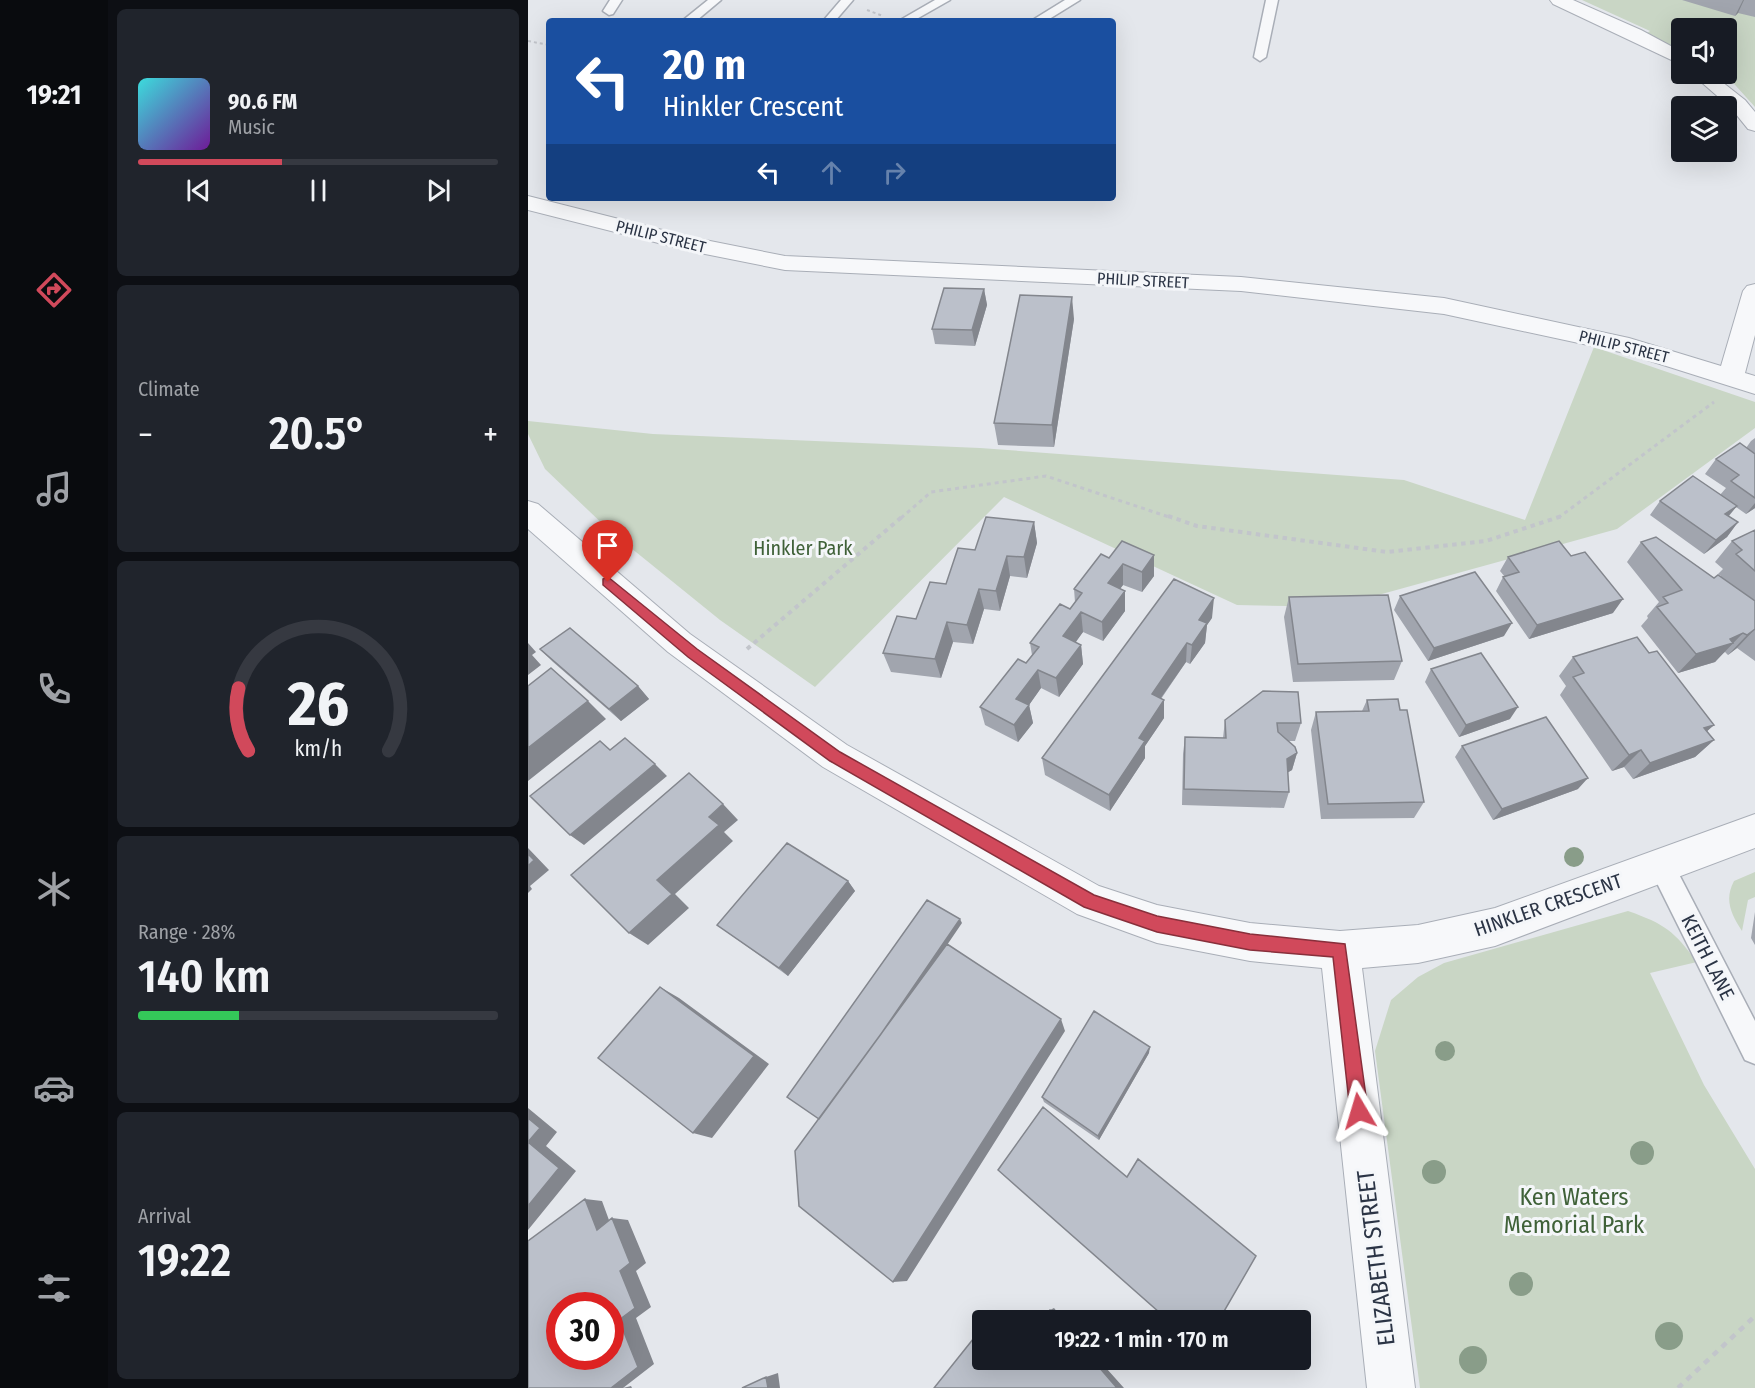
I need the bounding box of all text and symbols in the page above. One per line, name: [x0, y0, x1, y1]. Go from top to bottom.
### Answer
map controls: [1671, 18, 1737, 162]
button: sound: [1671, 18, 1737, 84]
text: 20 m: [663, 40, 746, 90]
icon: left: [564, 42, 642, 120]
text: 19:21: [26, 79, 82, 111]
text: 90.6 FM: [228, 88, 297, 115]
text: Hinkler Crescent: [663, 91, 843, 123]
button: layers: [1671, 96, 1737, 162]
text: Music: [228, 115, 275, 139]
icon: left: [752, 156, 785, 189]
icon: ahead: [815, 156, 848, 189]
icon: right: [878, 156, 911, 189]
icon: previous: [182, 174, 215, 207]
icon: pause: [302, 174, 335, 207]
icon: next: [422, 174, 455, 207]
street label: PHILIP STREET: [614, 216, 708, 257]
icon: directions: [33, 269, 75, 311]
street label: PHILIP STREET: [1097, 269, 1190, 292]
street label: PHILIP STREET: [1577, 326, 1671, 367]
text: Climate: [138, 377, 200, 401]
text: 20.5°: [269, 407, 367, 461]
text: −: [138, 415, 153, 455]
text: +: [483, 415, 498, 455]
icon: music: [33, 468, 75, 510]
pin: [582, 520, 633, 582]
icon: arrive: [591, 529, 624, 562]
park label: Hinkler Park: [753, 536, 853, 560]
text: 26: [286, 667, 349, 742]
icon: phone: [33, 668, 75, 710]
text: km/h: [294, 736, 342, 762]
icon: climate: [33, 868, 75, 910]
street label: HINKLER CRESCENT: [1471, 868, 1626, 942]
street label: KEITH LANE: [1676, 910, 1740, 1004]
text: Range · 28%: [138, 920, 235, 944]
text: 140 km: [138, 950, 270, 1004]
icon: car: [33, 1067, 75, 1109]
position arrow: [1327, 1079, 1391, 1143]
street label: ELIZABETH STREET: [1351, 1168, 1401, 1348]
park label: Ken Waters Memorial Park: [1504, 1183, 1645, 1239]
text: Arrival: [138, 1204, 191, 1228]
text: 19:22: [138, 1234, 231, 1288]
icon: filters: [33, 1267, 75, 1309]
speed limit sign: 30: [546, 1292, 624, 1370]
text: 19:22 · 1 min · 170 m: [1055, 1326, 1228, 1353]

